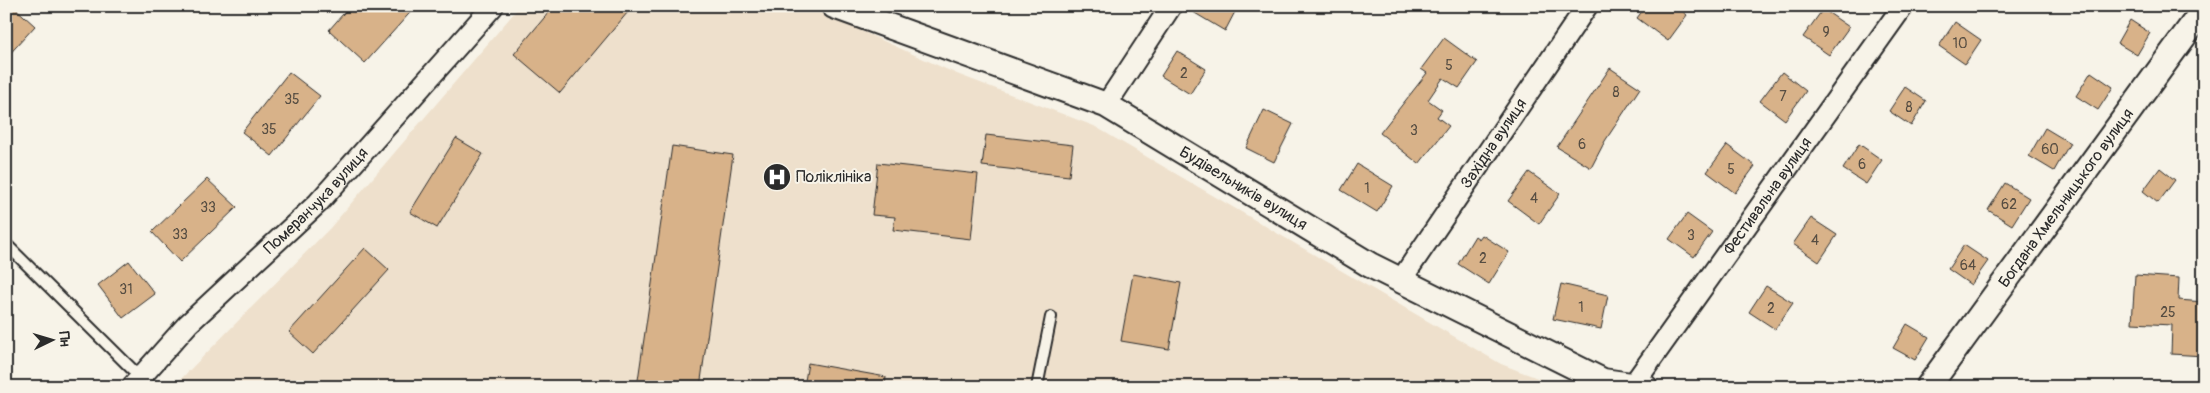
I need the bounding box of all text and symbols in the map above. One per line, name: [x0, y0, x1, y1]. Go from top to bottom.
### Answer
house number: 9: [1822, 24, 1830, 41]
house number: 10: [1952, 35, 1968, 52]
house number: 5: [1445, 57, 1453, 74]
house number: 2: [1180, 65, 1188, 82]
house number: 8: [1612, 84, 1620, 101]
house number: 7: [1779, 88, 1787, 105]
house number: 35: [284, 91, 300, 108]
street label: Західна вулиця: [1456, 95, 1531, 192]
house number: 8: [1905, 99, 1913, 116]
street label: Богдана Хмельницького вулиця: [1994, 105, 2138, 291]
house number: 35: [261, 121, 277, 138]
house number: 3: [1410, 122, 1418, 139]
street label: Фестивальна вулиця: [1719, 133, 1816, 259]
house number: 6: [1578, 136, 1586, 153]
house number: 60: [2041, 141, 2059, 158]
street label: Будівельників вулиця: [1176, 142, 1311, 235]
street label: Померанчука вулиця: [259, 143, 373, 258]
house number: 6: [1858, 156, 1866, 173]
house number: 5: [1727, 161, 1735, 178]
hospital icon: Поліклініка: [762, 162, 792, 192]
place label: Поліклініка: [796, 167, 872, 187]
house number: 1: [1364, 180, 1370, 197]
house number: 4: [1530, 190, 1538, 207]
house number: 62: [2001, 196, 2017, 213]
house number: 33: [200, 199, 216, 216]
house number: 33: [172, 226, 188, 243]
house number: 3: [1687, 227, 1695, 244]
house number: 4: [1811, 232, 1819, 249]
house number: 2: [1479, 250, 1487, 267]
house number: 64: [1960, 257, 1976, 274]
house number: 31: [119, 281, 133, 298]
house number: 1: [1578, 299, 1584, 316]
house number: 2: [1767, 300, 1775, 317]
house number: 25: [2160, 304, 2176, 321]
north arrow: [28, 316, 78, 366]
text: Пн: [55, 331, 74, 347]

